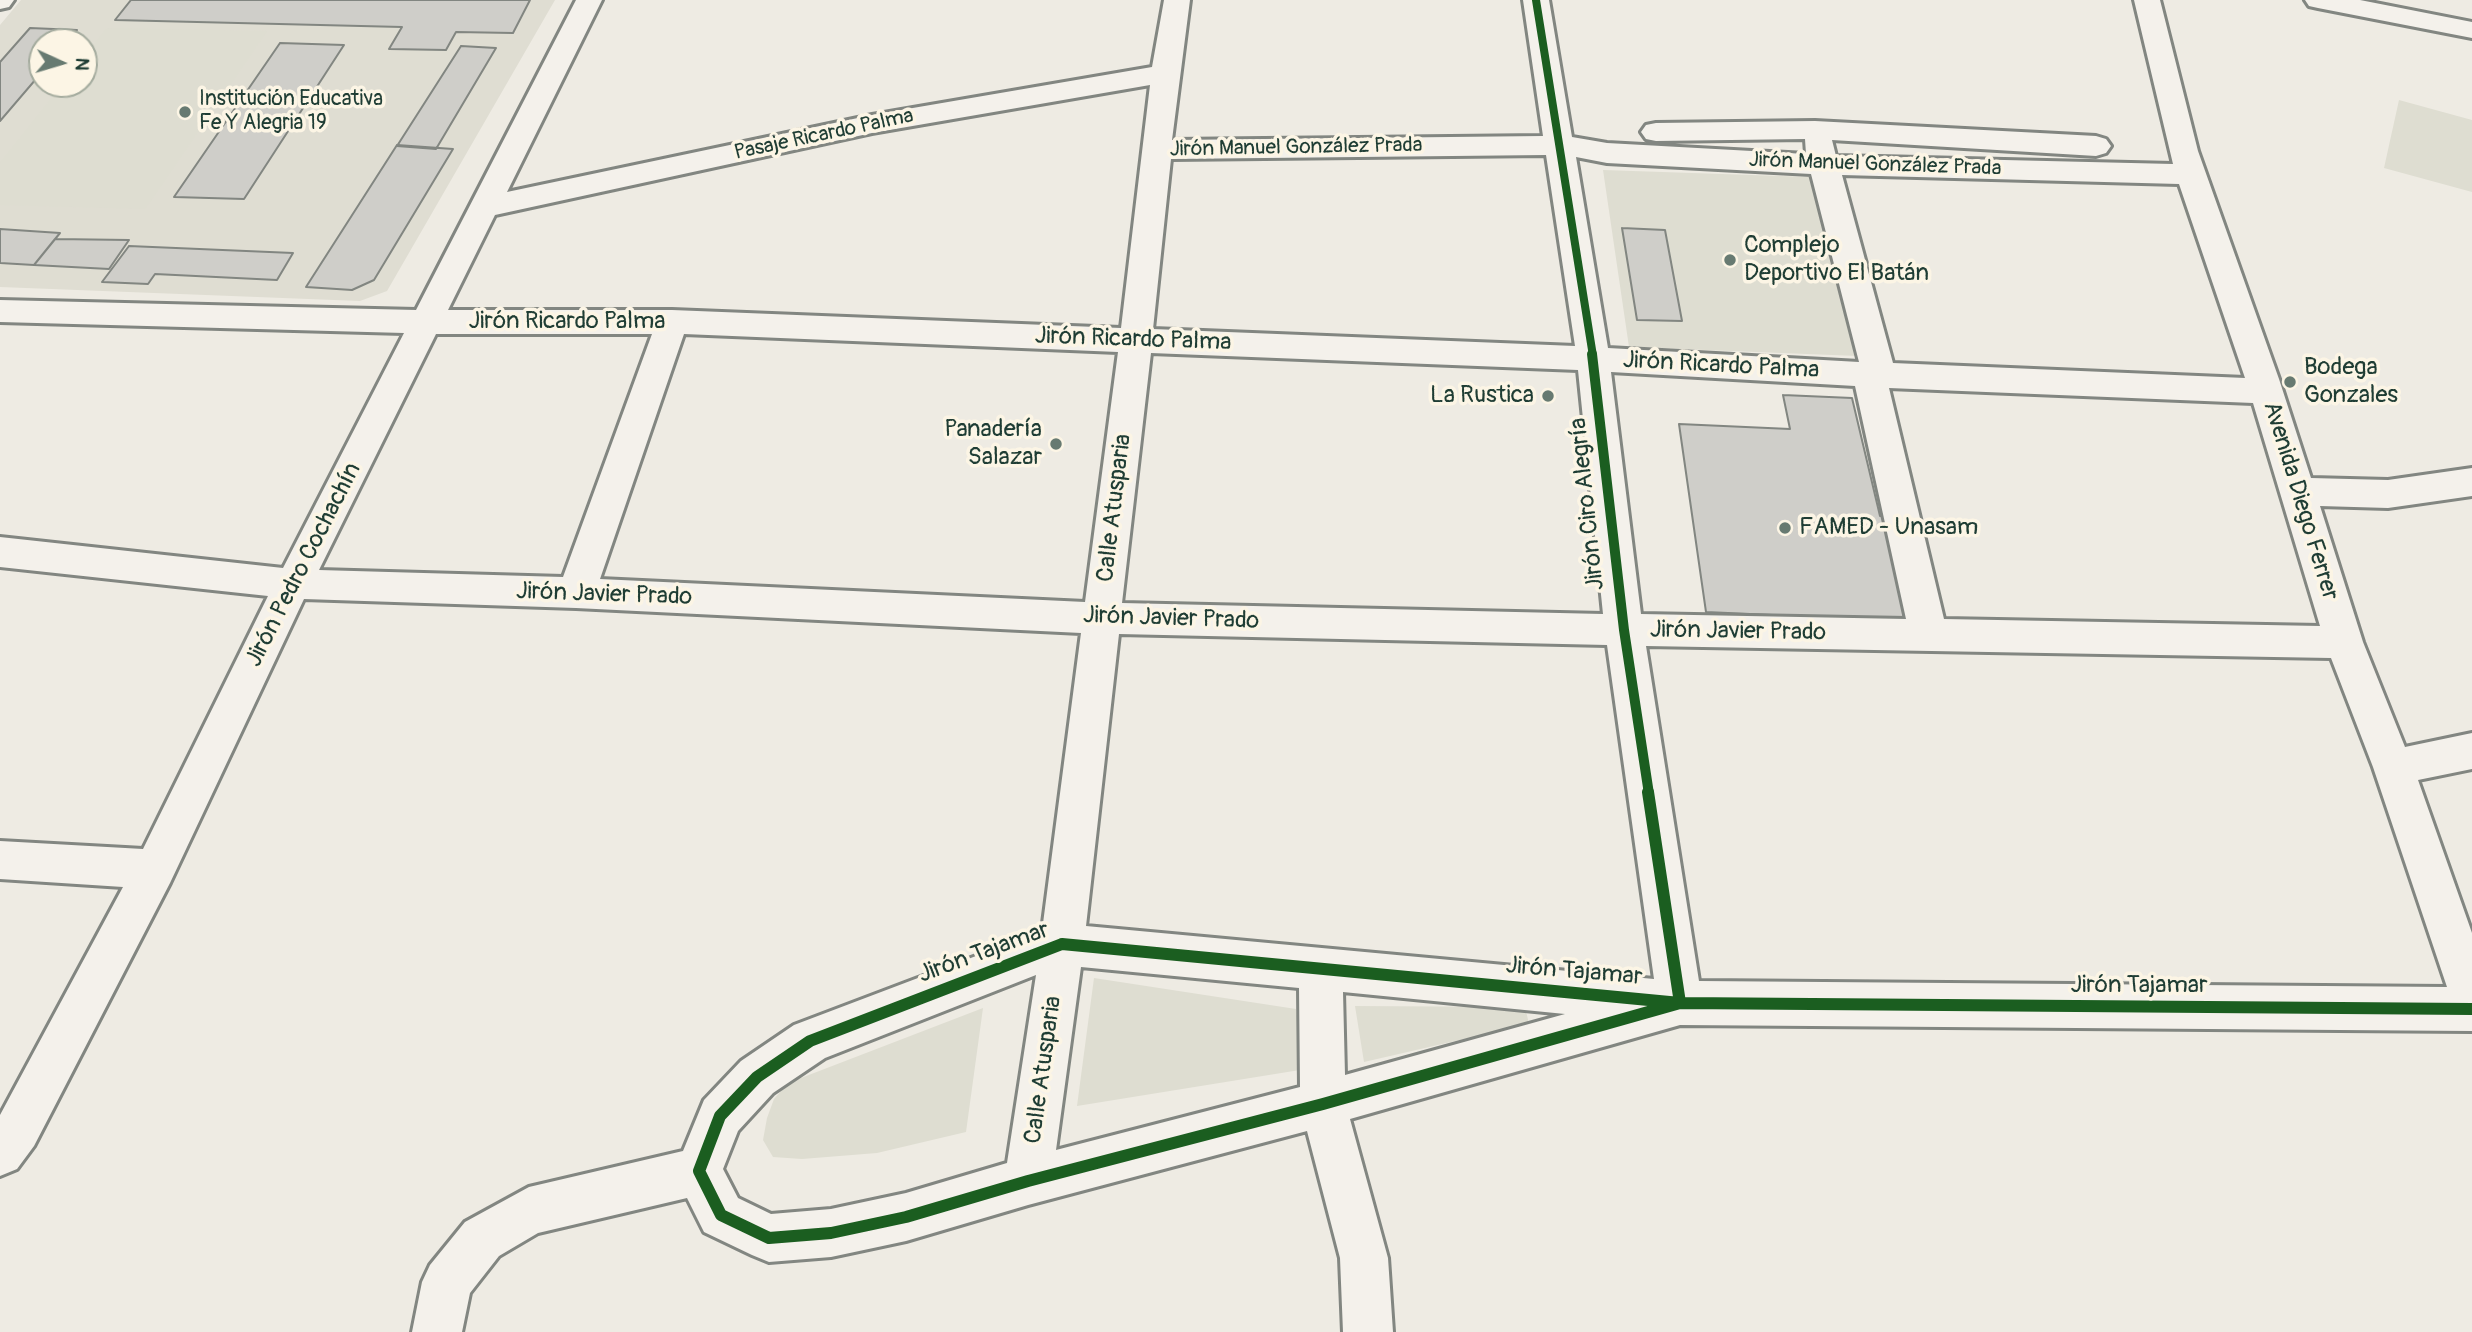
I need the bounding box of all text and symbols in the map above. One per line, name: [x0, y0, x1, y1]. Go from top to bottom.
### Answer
north arrow: [28, 28, 98, 98]
text: N: [70, 57, 94, 72]
place label: Institución Educativa Fe Y Alegria 19: [199, 87, 383, 137]
marker: Institución Educativa Fe Y Alegria 19: [177, 104, 193, 120]
street label: Pasaje Ricardo Palma: [732, 104, 916, 166]
street label: Jirón Manuel González Prada: [1169, 133, 1423, 163]
street label: Jirón Manuel González Prada: [1748, 148, 2002, 182]
place label: Complejo Deportivo El Batán: [1744, 232, 1929, 288]
marker: Complejo Deportivo El Batán: [1722, 252, 1738, 268]
street label: Jirón Ricardo Palma: [469, 308, 665, 336]
street label: Jirón Ricardo Palma: [1034, 322, 1232, 358]
street label: Jirón Ricardo Palma: [1622, 346, 1820, 386]
place label: Bodega Gonzales: [2304, 354, 2398, 410]
marker: Bodega Gonzales: [2282, 374, 2298, 390]
place label: La Rustica: [1430, 382, 1534, 410]
marker: La Rustica: [1540, 388, 1556, 404]
street label: Avenida Diego Ferrer: [2256, 398, 2344, 604]
place label: Panadería Salazar: [944, 416, 1042, 472]
street label: Jirón Ciro Alegría: [1565, 416, 1611, 592]
street label: Calle Atusparia: [1092, 432, 1138, 584]
marker: Panadería Salazar: [1048, 436, 1064, 452]
street label: Jirón Pedro Cochachín: [240, 458, 368, 672]
place label: FAMED - Unasam: [1799, 514, 1978, 542]
marker: FAMED - Unasam: [1777, 520, 1793, 536]
street label: Jirón Javier Prado: [515, 578, 693, 612]
street label: Jirón Javier Prado: [1082, 602, 1260, 636]
street label: Jirón Javier Prado: [1650, 616, 1826, 648]
street label: Jirón Tajamar: [915, 916, 1053, 990]
street label: Jirón Tajamar: [1504, 952, 1644, 992]
street label: Jirón Tajamar: [2070, 972, 2208, 1000]
street label: Calle Atusparia: [1019, 994, 1069, 1146]

